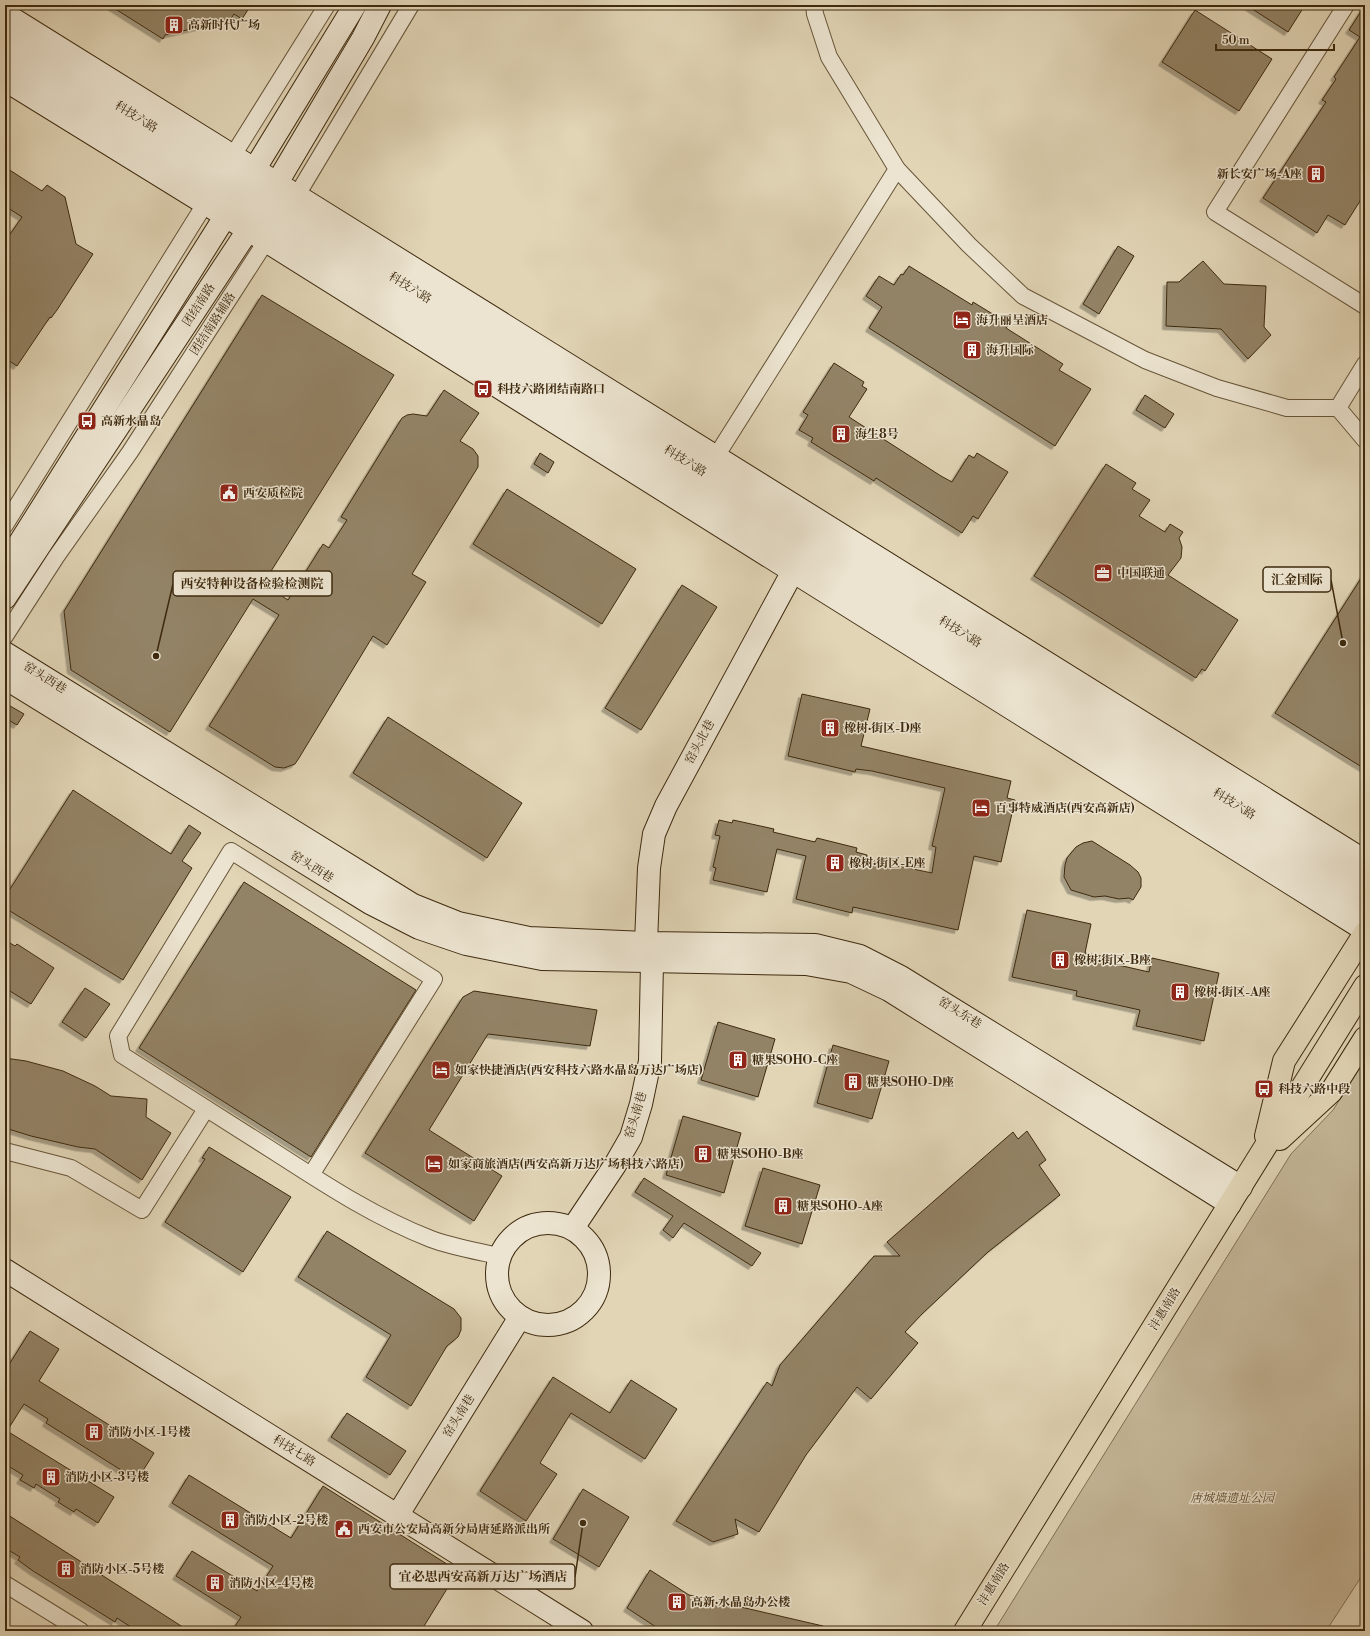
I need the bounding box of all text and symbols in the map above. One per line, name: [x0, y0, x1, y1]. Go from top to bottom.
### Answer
building icon: 高新时代广场: [163, 14, 185, 36]
place label: 高新时代广场: [188, 18, 260, 33]
scale bar: [1216, 26, 1334, 52]
text: 50 m: [1222, 33, 1250, 48]
street label: 科技六路: [112, 98, 160, 136]
building icon: 新长安广场-A座: [1305, 163, 1327, 185]
place label: 新长安广场-A座: [1217, 167, 1302, 182]
street label: 科技六路: [386, 269, 434, 307]
street label: 团结南路: [180, 281, 218, 329]
street label: 团结南路辅路: [187, 290, 239, 358]
hotel icon: 海升丽呈酒店: [951, 309, 973, 331]
place label: 海升丽呈酒店: [976, 313, 1048, 328]
building icon: 海升国际: [961, 339, 983, 361]
place label: 海升国际: [986, 343, 1034, 358]
bus stop icon: 科技六路团结南路口: [472, 378, 494, 400]
place label: 科技六路团结南路口: [497, 382, 605, 397]
bus stop icon: 高新水晶岛: [76, 410, 98, 432]
place label: 高新水晶岛: [101, 414, 161, 429]
building icon: 海生8号: [830, 423, 852, 445]
place label: 海生8号: [855, 427, 899, 442]
street label: 科技六路: [661, 442, 709, 480]
public building icon: 西安质检院: [218, 482, 240, 504]
place label: 西安质检院: [243, 486, 303, 501]
office icon: 中国联通: [1092, 562, 1114, 584]
place label: 中国联通: [1117, 566, 1165, 581]
callout: 汇金国际: [1263, 567, 1331, 592]
callout: 西安特种设备检验检测院: [173, 571, 332, 596]
text: 汇金国际: [1271, 572, 1323, 588]
text: 西安特种设备检验检测院: [180, 576, 324, 592]
street label: 科技六路: [936, 613, 984, 651]
street label: 窑头西巷: [21, 659, 69, 697]
street label: 窑头北巷: [682, 717, 718, 767]
building icon: 橡树·街区-D座: [819, 717, 841, 739]
place label: 橡树·街区-D座: [844, 721, 922, 736]
street label: 科技六路: [1210, 785, 1258, 823]
hotel icon: 百事特威酒店(西安高新店): [970, 797, 992, 819]
place label: 百事特威酒店(西安高新店): [995, 801, 1135, 816]
street label: 窑头西巷: [288, 848, 336, 886]
building icon: 橡树·街区-E座: [824, 852, 846, 874]
place label: 橡树·街区-E座: [849, 856, 925, 871]
building icon: 橡树·街区-B座: [1049, 949, 1071, 971]
place label: 橡树·街区-B座: [1074, 953, 1151, 968]
building icon: 橡树·街区-A座: [1169, 981, 1191, 1003]
place label: 橡树·街区-A座: [1194, 985, 1271, 1000]
street label: 窑头东巷: [936, 994, 984, 1032]
building icon: 糖果SOHO-C座: [727, 1049, 749, 1071]
place label: 糖果SOHO-C座: [752, 1053, 838, 1068]
hotel icon: 如家快捷酒店(西安科技六路水晶岛万达广场店): [430, 1059, 452, 1081]
place label: 如家快捷酒店(西安科技六路水晶岛万达广场店): [455, 1063, 703, 1078]
building icon: 糖果SOHO-D座: [842, 1071, 864, 1093]
place label: 糖果SOHO-D座: [867, 1075, 954, 1090]
bus stop icon: 科技六路中段: [1253, 1078, 1275, 1100]
place label: 科技六路中段: [1278, 1082, 1351, 1097]
street label: 窑头南巷: [622, 1090, 650, 1140]
building icon: 糖果SOHO-B座: [692, 1143, 714, 1165]
place label: 糖果SOHO-B座: [717, 1147, 804, 1162]
hotel icon: 如家商旅酒店(西安高新万达广场科技六路店): [423, 1153, 445, 1175]
place label: 如家商旅酒店(西安高新万达广场科技六路店): [448, 1157, 684, 1172]
building icon: 糖果SOHO-A座: [772, 1195, 794, 1217]
place label: 糖果SOHO-A座: [797, 1199, 883, 1214]
street label: 沣惠南路: [1146, 1285, 1184, 1333]
street label: 窑头南巷: [440, 1392, 478, 1440]
building icon: 消防小区-1号楼: [83, 1421, 105, 1443]
place label: 消防小区-1号楼: [108, 1425, 191, 1440]
street label: 科技七路: [270, 1432, 318, 1470]
building icon: 消防小区-3号楼: [40, 1466, 62, 1488]
place label: 消防小区-3号楼: [65, 1470, 149, 1485]
park label: 唐城墙遗址公园: [1190, 1491, 1276, 1506]
building icon: 消防小区-2号楼: [219, 1509, 241, 1531]
place label: 消防小区-2号楼: [244, 1513, 328, 1528]
public building icon: 西安市公安局高新分局唐延路派出所: [333, 1518, 355, 1540]
place label: 西安市公安局高新分局唐延路派出所: [358, 1522, 550, 1537]
building icon: 消防小区-5号楼: [55, 1558, 77, 1580]
street label: 沣惠南路: [975, 1560, 1013, 1608]
place label: 消防小区-5号楼: [80, 1562, 164, 1577]
callout: 宜必思西安高新万达广场酒店: [390, 1564, 575, 1589]
text: 宜必思西安高新万达广场酒店: [398, 1569, 568, 1585]
building icon: 消防小区-4号楼: [204, 1572, 226, 1594]
place label: 消防小区-4号楼: [229, 1576, 314, 1591]
building icon: 高新·水晶岛办公楼: [666, 1591, 688, 1613]
place label: 高新·水晶岛办公楼: [691, 1595, 790, 1610]

